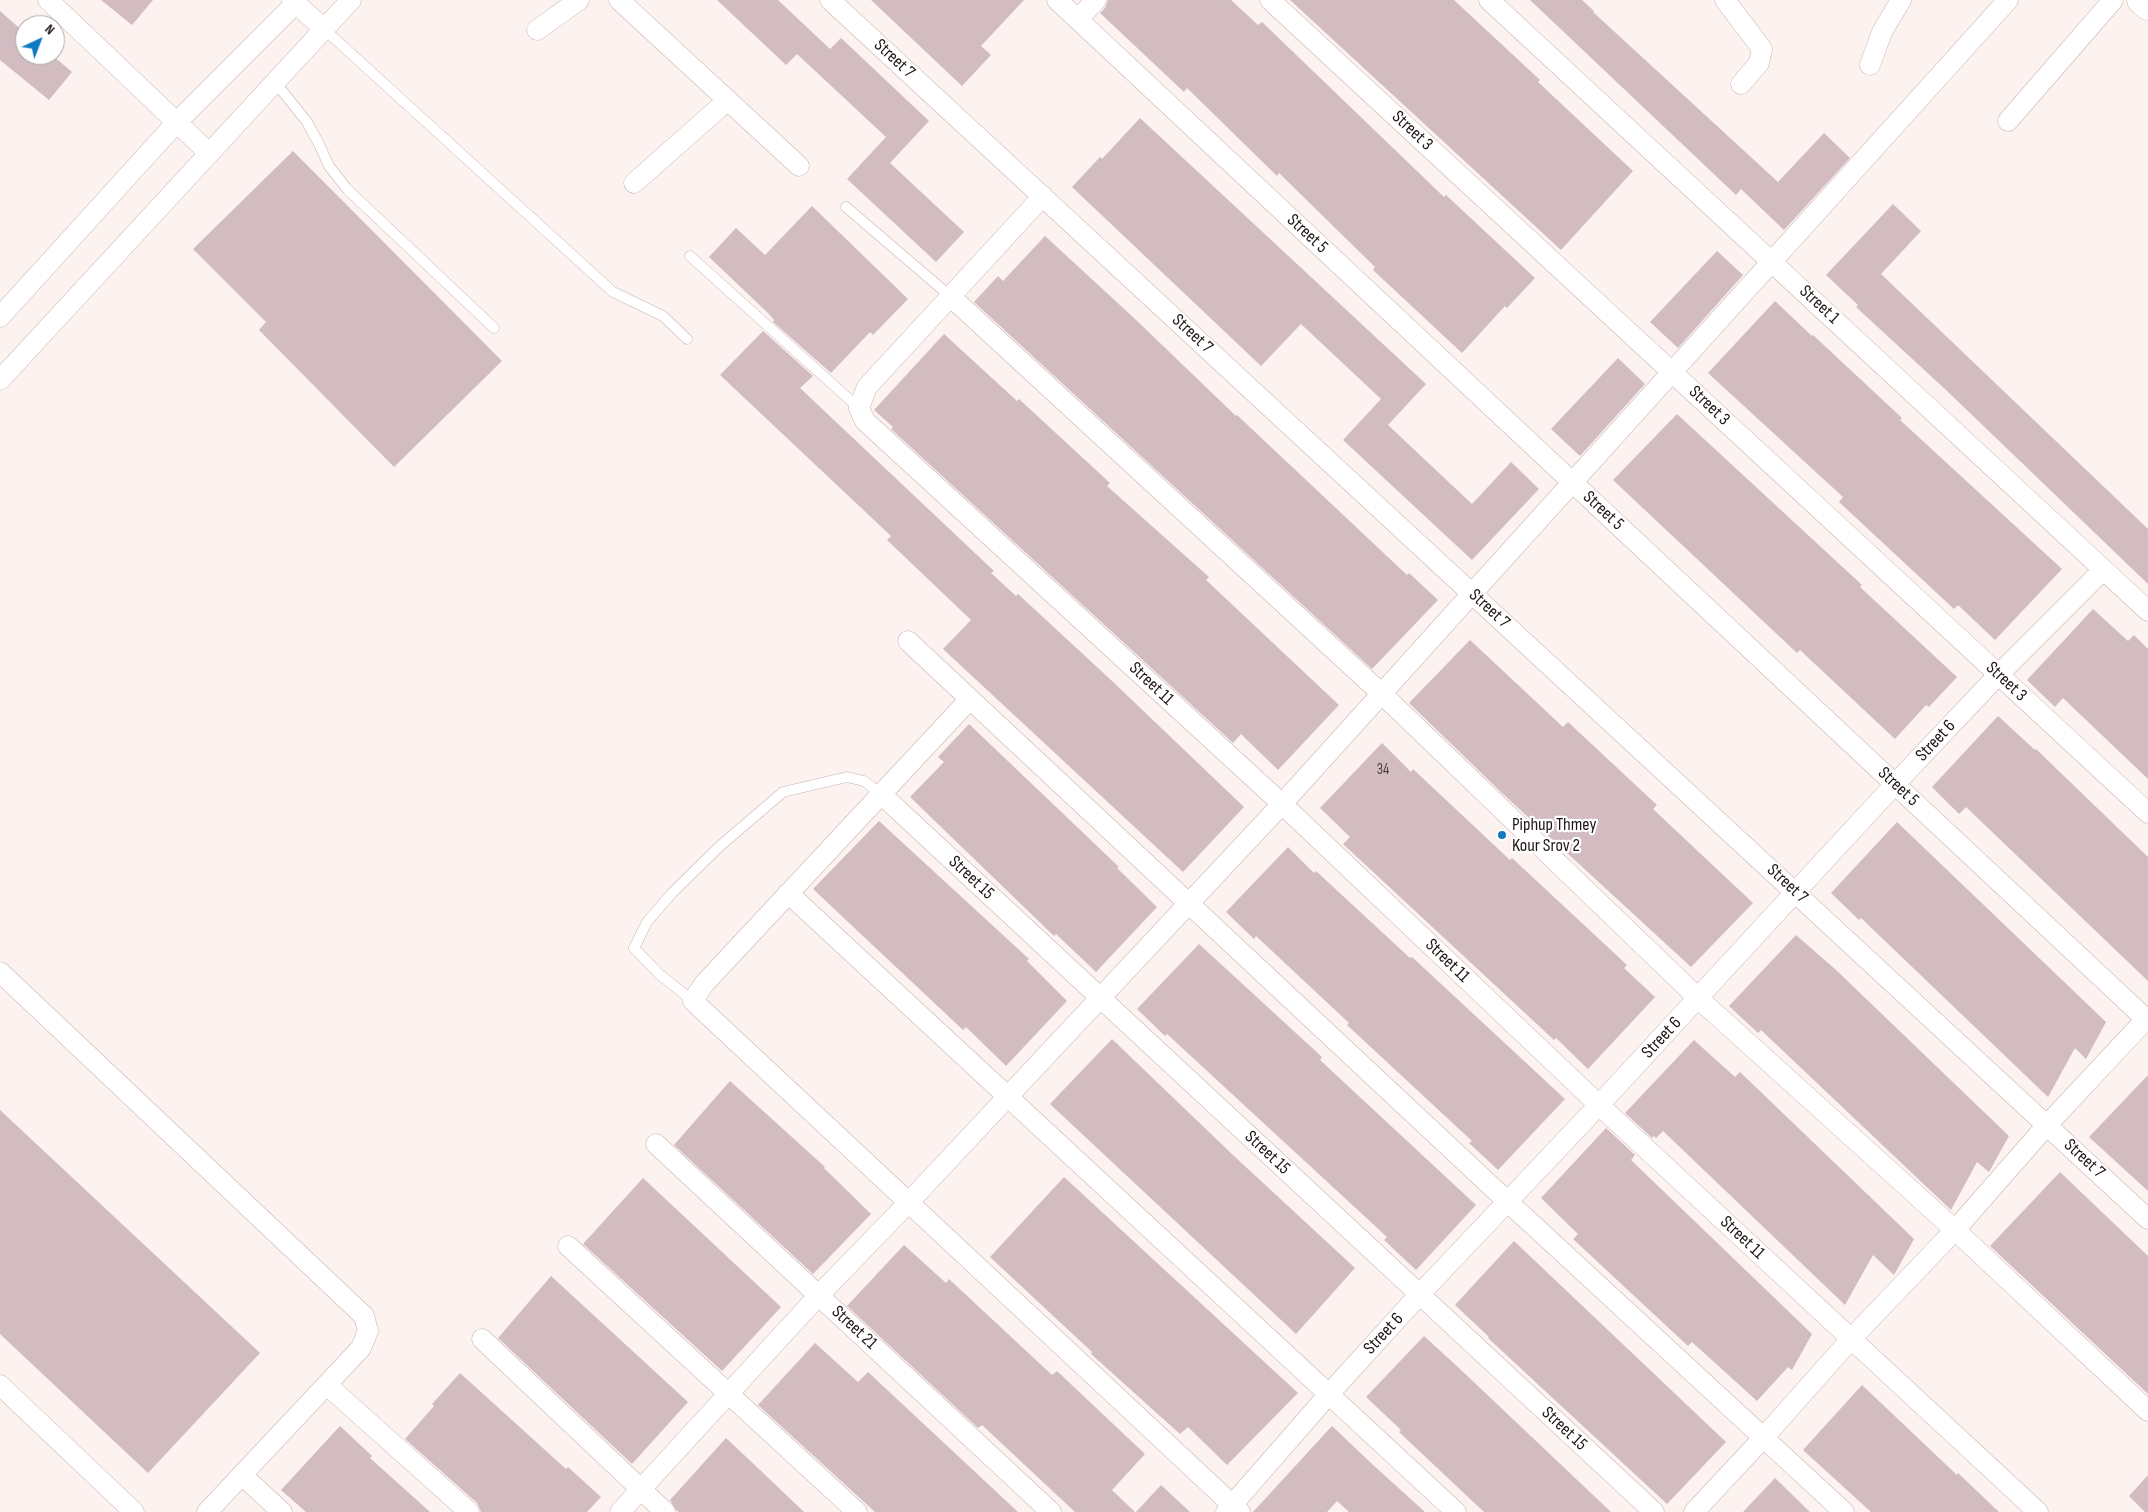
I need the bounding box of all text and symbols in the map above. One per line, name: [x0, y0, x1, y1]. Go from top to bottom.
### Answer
north arrow: [15, 15, 65, 65]
text: N: [41, 21, 58, 38]
street label: Street 7: [869, 35, 919, 83]
street label: Street 3: [1387, 107, 1437, 155]
street label: Street 5: [1282, 210, 1332, 258]
street label: Street 1: [1794, 281, 1844, 329]
street label: Street 7: [1167, 310, 1217, 358]
street label: Street 3: [1684, 382, 1734, 430]
street label: Street 5: [1578, 487, 1628, 535]
street label: Street 7: [1464, 585, 1514, 633]
street label: Street 11: [1124, 658, 1178, 710]
street label: Street 3: [1981, 658, 2031, 706]
street label: Street 6: [1911, 716, 1961, 766]
house number: 34: [1377, 761, 1389, 779]
street label: Street 5: [1873, 763, 1923, 811]
place label: Piphup Thmey Kour Srov 2: [1512, 814, 1596, 856]
marker: Piphup Thmey Kour Srov 2: [1496, 829, 1508, 841]
street label: Street 15: [944, 852, 998, 904]
street label: Street 7: [1762, 860, 1812, 908]
street label: Street 11: [1420, 935, 1474, 987]
street label: Street 6: [1637, 1013, 1687, 1063]
street label: Street 15: [1240, 1127, 1294, 1179]
street label: Street 7: [2059, 1135, 2109, 1183]
street label: Street 11: [1715, 1212, 1769, 1264]
street label: Street 21: [827, 1301, 881, 1355]
street label: Street 6: [1359, 1309, 1409, 1359]
street label: Street 15: [1537, 1403, 1591, 1455]

